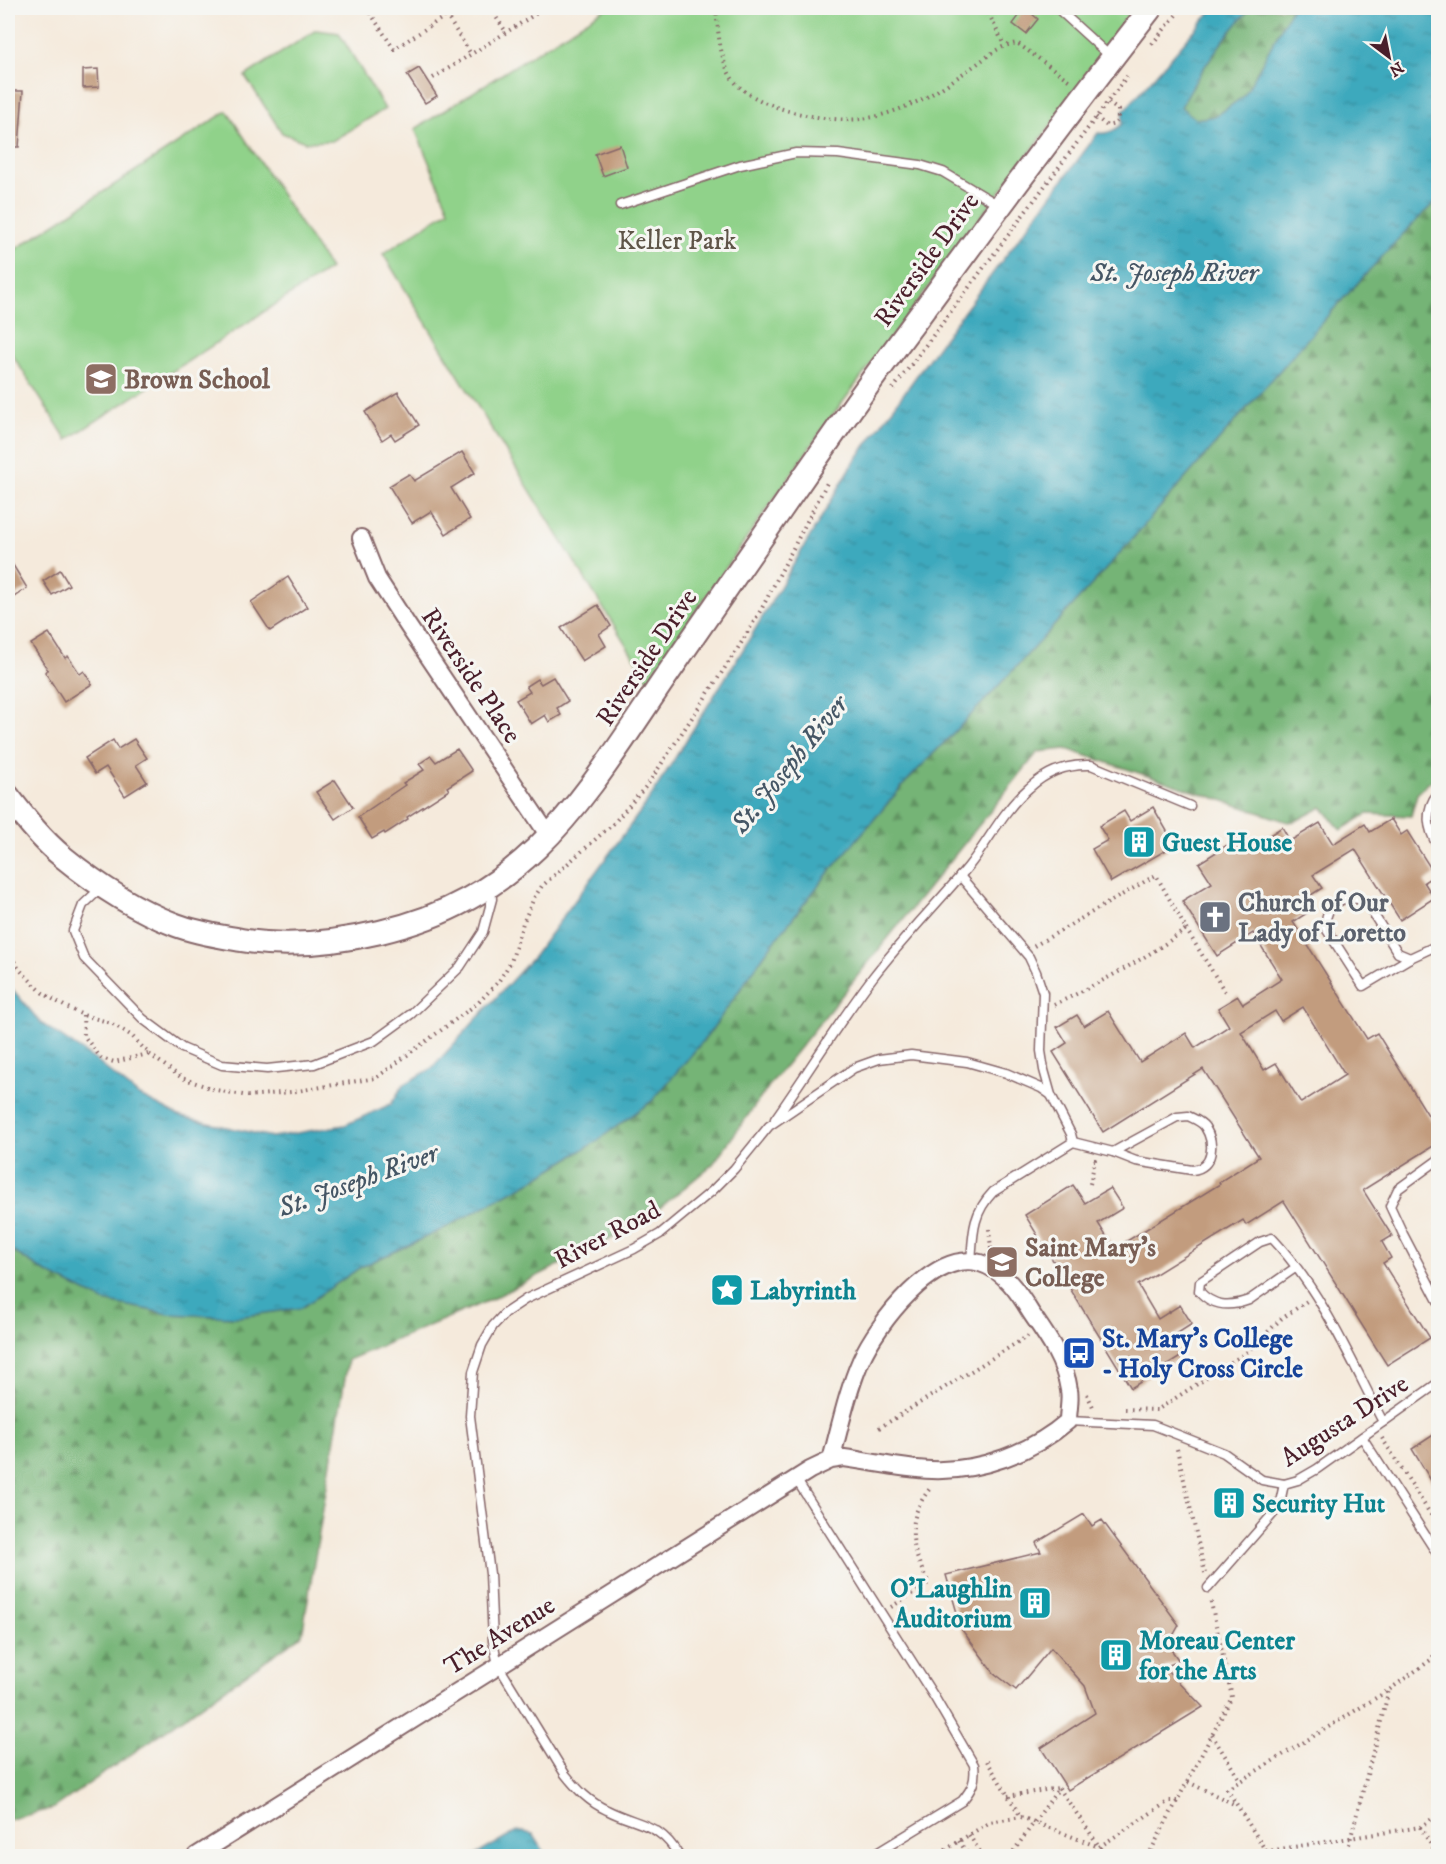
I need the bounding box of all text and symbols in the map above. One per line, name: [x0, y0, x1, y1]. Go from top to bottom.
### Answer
north arrow: [1359, 27, 1419, 87]
text: N: [1386, 57, 1407, 81]
street label: Riverside Drive: [867, 186, 987, 334]
park label: Keller Park: [618, 225, 737, 258]
water label: St. Joseph River: [1089, 256, 1260, 290]
school or university icon: Brown School: [83, 361, 119, 397]
place label: Brown School: [124, 364, 271, 397]
street label: Riverside Drive: [589, 583, 705, 733]
street label: Riverside Place: [413, 602, 528, 750]
water label: St. Joseph River: [723, 687, 857, 841]
building icon: Guest House: [1121, 824, 1157, 860]
place label: Guest House: [1162, 827, 1292, 860]
place label: Church of Our Lady of Loretto: [1238, 887, 1406, 950]
church icon: Church of Our Lady of Loretto: [1197, 899, 1233, 935]
water label: St. Joseph River: [273, 1135, 445, 1226]
street label: River Road: [549, 1194, 666, 1277]
place label: Saint Mary's College: [1025, 1232, 1156, 1295]
school or university icon: Saint Mary's College: [984, 1244, 1020, 1280]
place icon: Labyrinth: [709, 1272, 745, 1308]
place label: Labyrinth: [750, 1275, 856, 1308]
place label: St. Mary's College - Holy Cross Circle: [1102, 1323, 1303, 1386]
bus stop icon: St. Mary's College - Holy Cross Circle: [1061, 1335, 1097, 1371]
street label: Augusta Drive: [1275, 1368, 1415, 1475]
building icon: Security Hut: [1211, 1485, 1247, 1521]
place label: Security Hut: [1252, 1488, 1386, 1521]
place label: O'Laughlin Auditorium: [890, 1573, 1012, 1636]
building icon: O'Laughlin Auditorium: [1017, 1585, 1053, 1621]
street label: The Avenue: [438, 1589, 561, 1683]
place label: Moreau Center for the Arts: [1138, 1625, 1295, 1688]
building icon: Moreau Center for the Arts: [1098, 1637, 1134, 1673]

